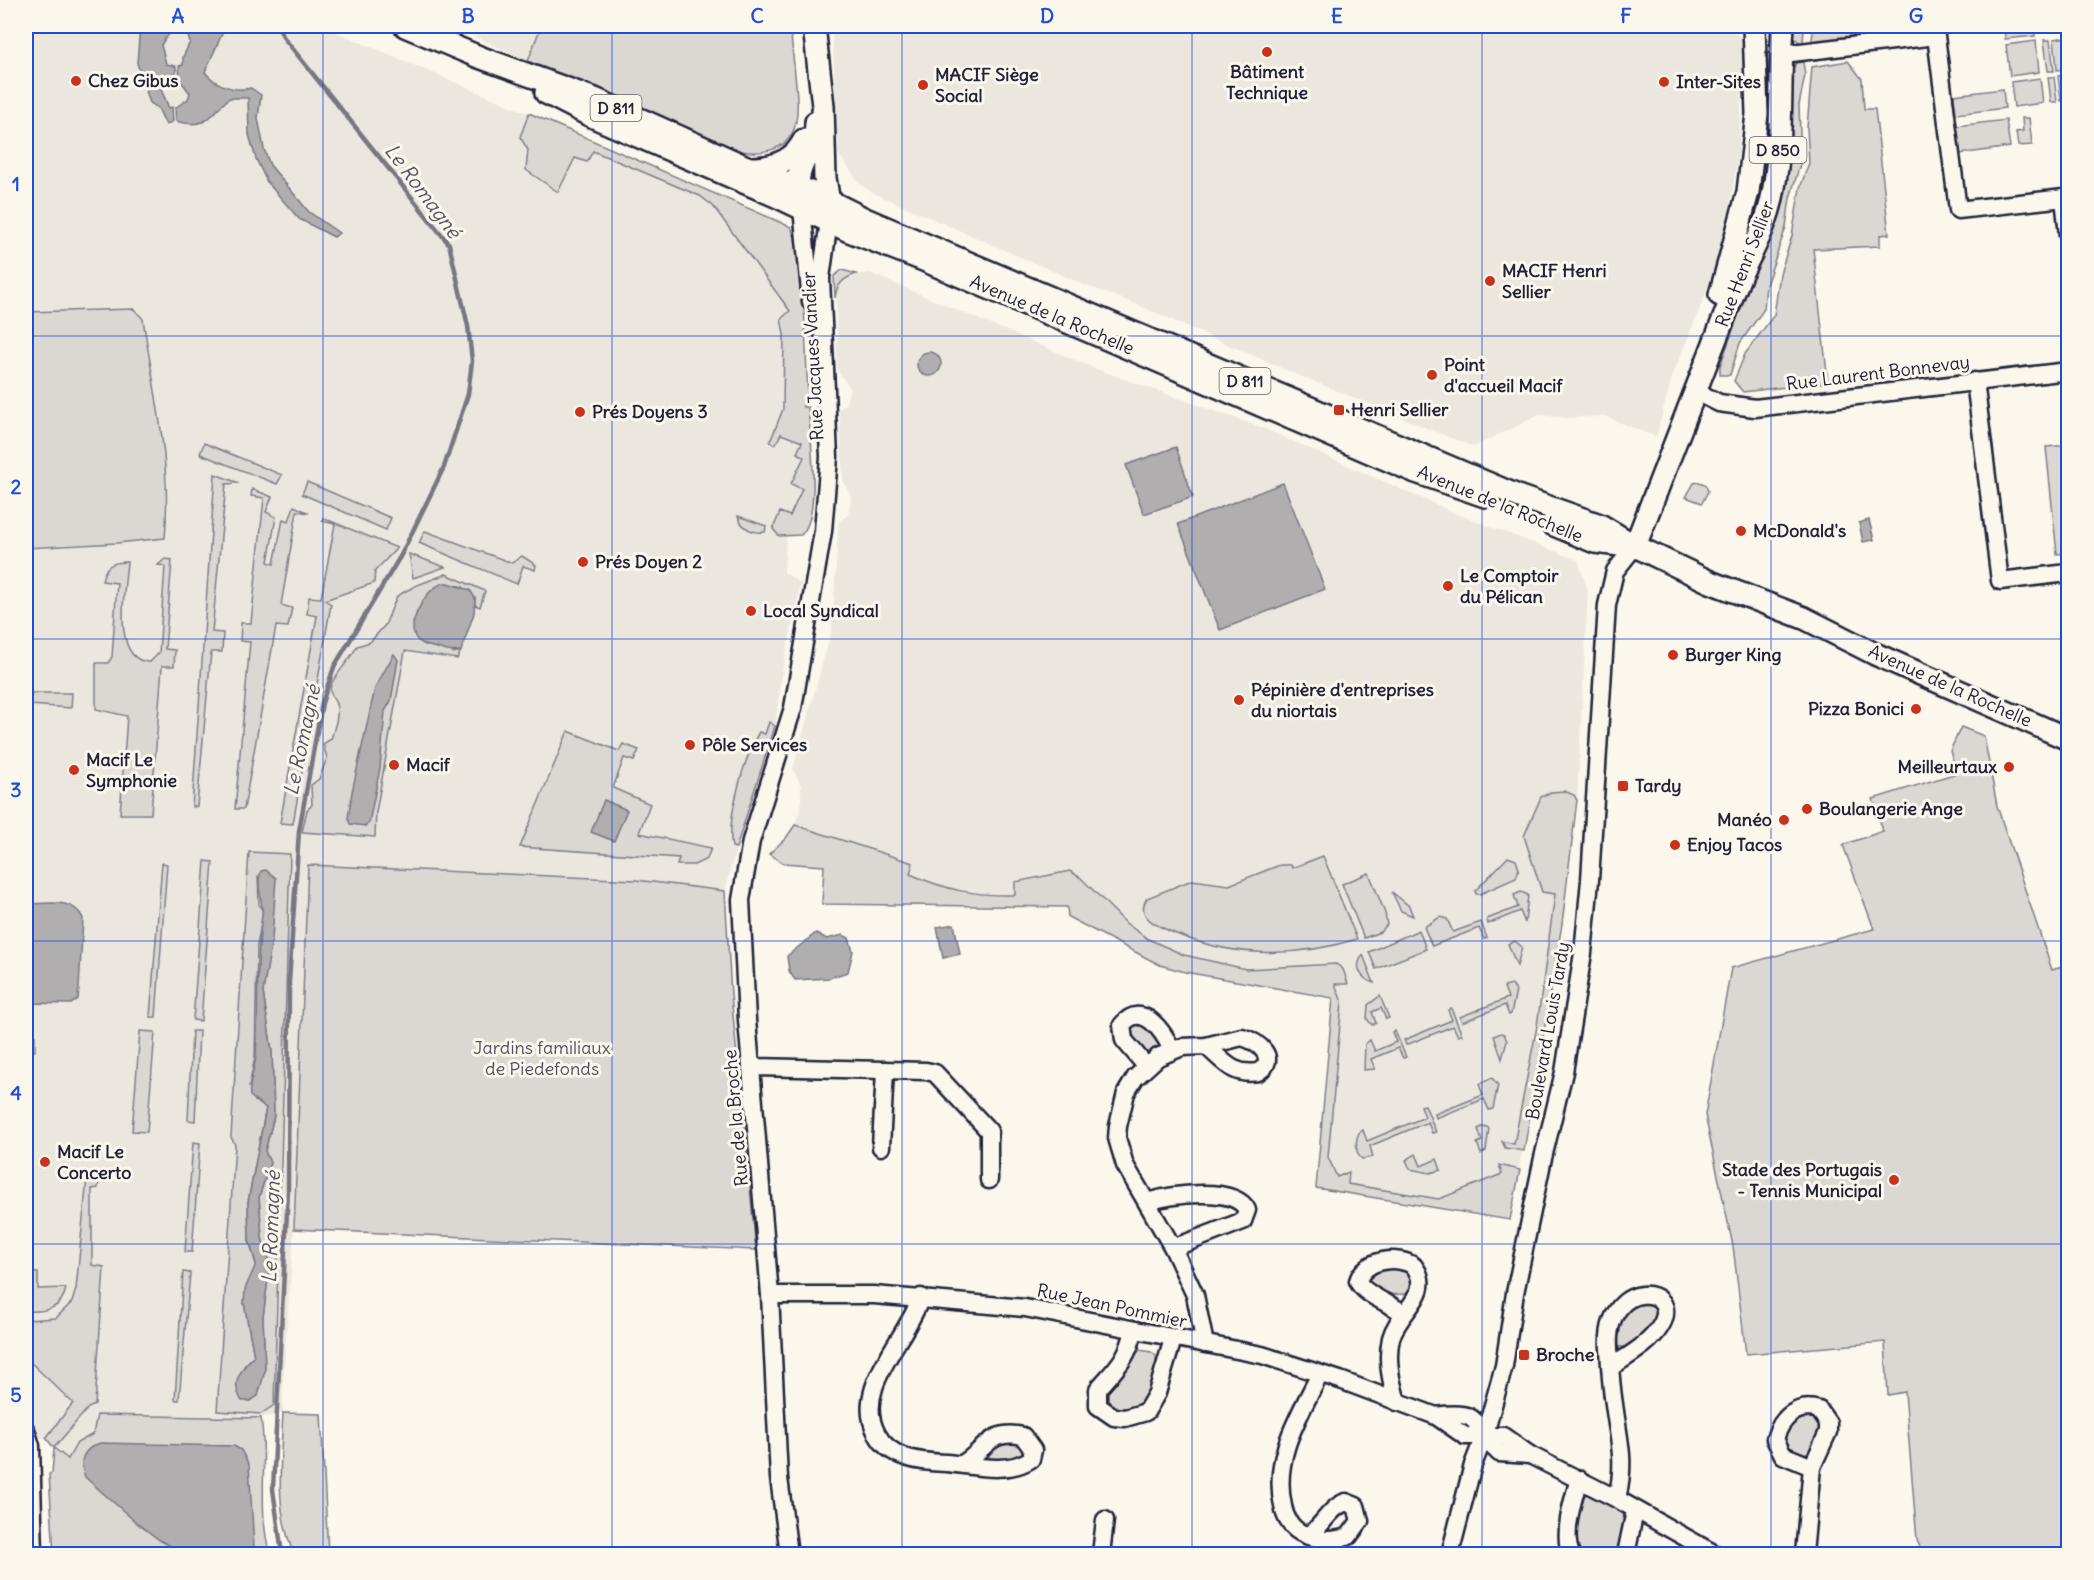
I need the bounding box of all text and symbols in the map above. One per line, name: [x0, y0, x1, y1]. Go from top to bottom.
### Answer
text: A: [172, 3, 185, 28]
text: B: [461, 3, 475, 28]
text: C: [750, 3, 764, 28]
text: D: [1040, 3, 1054, 28]
text: E: [1331, 3, 1343, 28]
text: F: [1620, 3, 1632, 28]
text: G: [1909, 3, 1923, 28]
marker: Bâtiment Technique: [1260, 45, 1274, 59]
place label: Bâtiment Technique: [1226, 60, 1308, 104]
place label: MACIF Siège Social: [935, 63, 1039, 107]
place label: Chez Gibus: [88, 69, 179, 92]
place label: Inter-Sites: [1676, 70, 1761, 93]
marker: Chez Gibus: [69, 74, 83, 88]
marker: Inter-Sites: [1657, 75, 1671, 89]
marker: MACIF Siège Social: [916, 78, 930, 92]
road number: D 811: [590, 95, 642, 121]
road number: D 850: [1750, 137, 1806, 163]
water label: Le Romagné: [380, 138, 468, 244]
text: 1: [12, 171, 20, 196]
street label: Rue Henri Sellier: [1710, 197, 1779, 330]
place label: MACIF Henri Sellier: [1502, 259, 1607, 303]
street label: Rue Jacques Vandier: [797, 270, 828, 441]
street label: Avenue de la Rochelle: [967, 270, 1138, 360]
marker: MACIF Henri Sellier: [1483, 274, 1497, 288]
street label: Rue Laurent Bonnevay: [1785, 350, 1971, 395]
place label: Point d'accueil Macif: [1444, 353, 1563, 397]
road number: D 811: [1220, 368, 1270, 394]
marker: Point d'accueil Macif: [1425, 368, 1439, 382]
place label: Henri Sellier: [1351, 398, 1449, 421]
place label: Prés Doyens 3: [592, 400, 708, 423]
marker: Henri Sellier: [1332, 403, 1346, 417]
marker: Prés Doyens 3: [573, 405, 587, 419]
street label: Avenue de la Rochelle: [1414, 460, 1586, 547]
text: 2: [11, 474, 22, 499]
place label: McDonald's: [1753, 519, 1846, 542]
marker: McDonald's: [1734, 524, 1748, 538]
place label: Prés Doyen 2: [595, 550, 702, 573]
marker: Prés Doyen 2: [576, 555, 590, 569]
place label: Le Comptoir du Pélican: [1460, 564, 1559, 608]
marker: Le Comptoir du Pélican: [1441, 579, 1455, 593]
place label: Local Syndical: [763, 599, 879, 622]
marker: Local Syndical: [744, 604, 758, 618]
street label: Avenue de la Rochelle: [1865, 639, 2035, 732]
place label: Burger King: [1685, 643, 1781, 666]
marker: Burger King: [1666, 648, 1680, 662]
place label: Pépinière d'entreprises du niortais: [1251, 678, 1434, 722]
water label: Le Romagné: [278, 681, 326, 797]
marker: Pépinière d'entreprises du niortais: [1232, 693, 1246, 707]
place label: Pizza Bonici: [1808, 697, 1904, 720]
marker: Pizza Bonici: [1909, 702, 1923, 716]
place label: Pôle Services: [702, 733, 807, 756]
marker: Pôle Services: [683, 738, 697, 752]
place label: Macif Le Symphonie: [86, 748, 177, 792]
place label: Macif: [406, 753, 451, 776]
place label: Meilleurtaux: [1898, 755, 1997, 778]
marker: Macif: [387, 758, 401, 772]
marker: Meilleurtaux: [2002, 760, 2016, 774]
marker: Macif Le Symphonie: [67, 763, 81, 777]
place label: Tardy: [1635, 774, 1681, 797]
text: 3: [10, 777, 22, 802]
marker: Tardy: [1616, 779, 1630, 793]
place label: Boulangerie Ange: [1819, 797, 1963, 820]
marker: Boulangerie Ange: [1800, 802, 1814, 816]
place label: Manéo: [1717, 808, 1772, 831]
marker: Manéo: [1777, 813, 1791, 827]
place label: Enjoy Tacos: [1687, 833, 1782, 856]
marker: Enjoy Tacos: [1668, 838, 1682, 852]
street label: Boulevard Louis Tardy: [1521, 940, 1574, 1122]
park label: Jardins familiaux de Piedefonds: [473, 1036, 611, 1080]
street label: Rue de la Broche: [718, 1049, 753, 1187]
text: 4: [10, 1080, 22, 1105]
place label: Macif Le Concerto: [57, 1140, 131, 1184]
marker: Macif Le Concerto: [38, 1155, 52, 1169]
place label: Stade des Portugais - Tennis Municipal: [1722, 1158, 1882, 1202]
water label: Le Romagné: [256, 1169, 285, 1283]
marker: Stade des Portugais - Tennis Municipal: [1887, 1173, 1901, 1187]
street label: Rue Jean Pommier: [1035, 1278, 1190, 1333]
place label: Broche: [1536, 1343, 1595, 1366]
marker: Broche: [1517, 1348, 1531, 1362]
text: 5: [10, 1382, 22, 1407]

